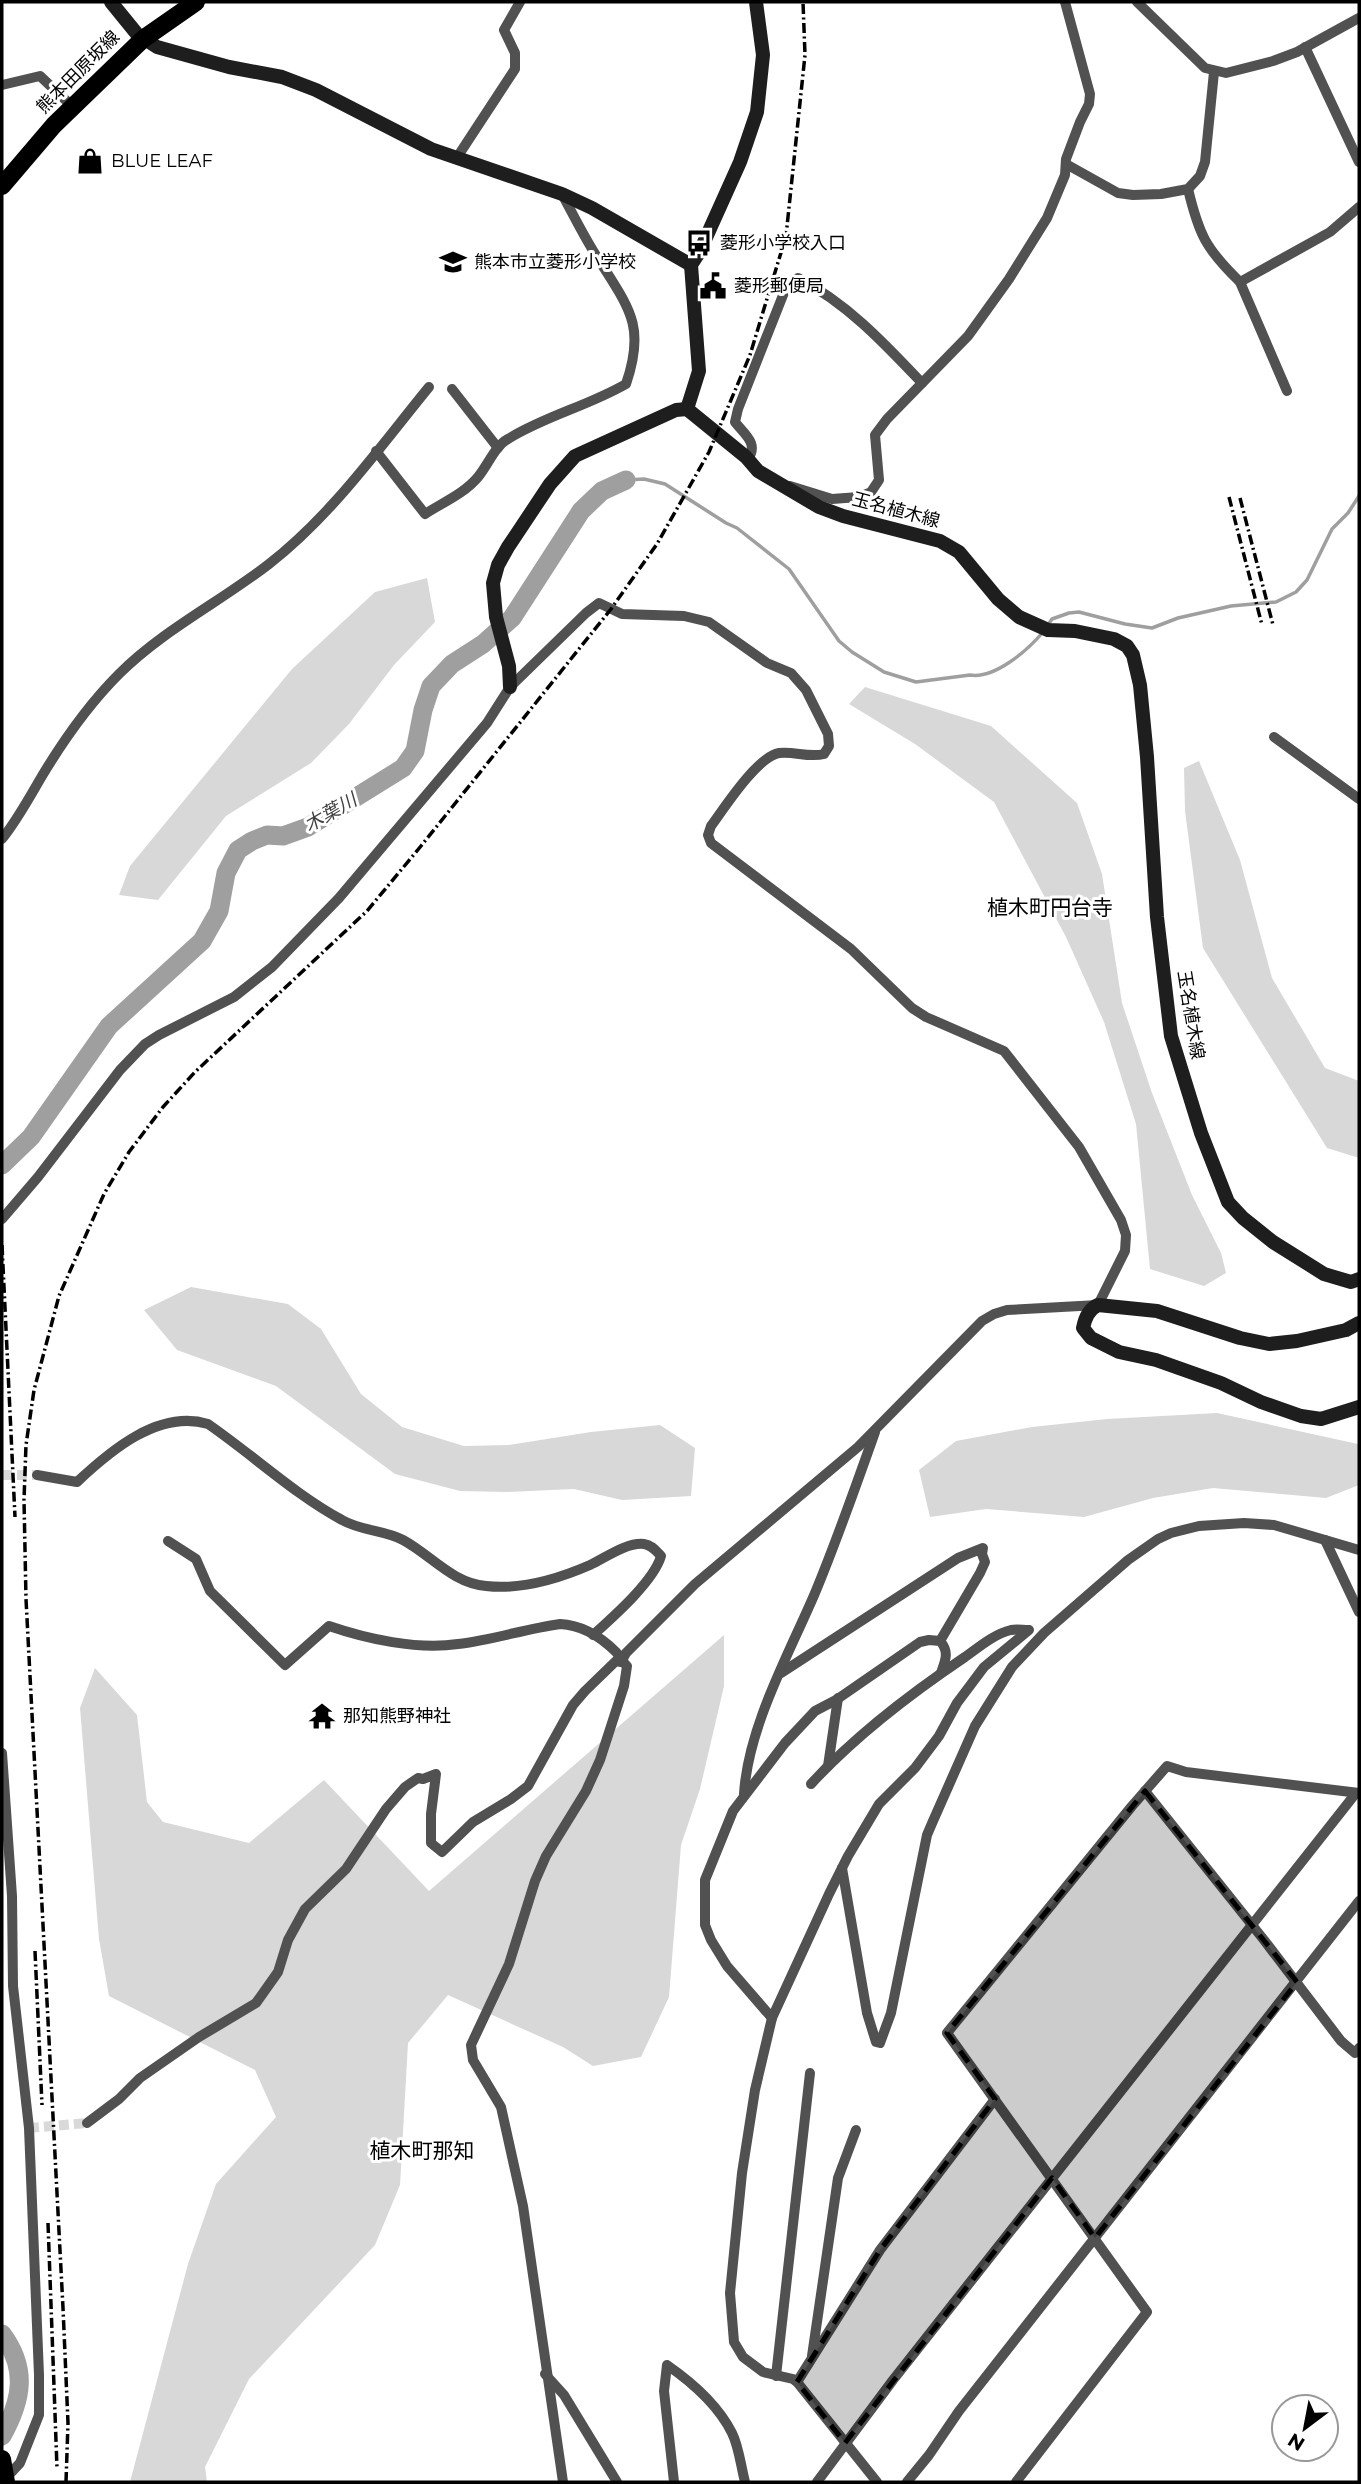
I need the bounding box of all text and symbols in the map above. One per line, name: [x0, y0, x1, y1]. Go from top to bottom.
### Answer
street label: 熊本田原坂線: [32, 26, 124, 118]
shop icon: BLUE LEAF: [75, 146, 105, 176]
place label: BLUE LEAF: [111, 150, 213, 172]
bus stop icon: 菱形小学校入口: [684, 228, 714, 258]
place label: 菱形小学校入口: [720, 232, 846, 254]
school or university icon: 熊本市立菱形小学校: [438, 247, 468, 277]
place label: 熊本市立菱形小学校: [474, 251, 636, 273]
public building icon: 菱形郵便局: [698, 271, 728, 301]
place label: 菱形郵便局: [734, 275, 824, 297]
street label: 玉名植木線: [850, 488, 942, 532]
water label: 木葉川: [300, 787, 362, 837]
district label: 植木町円台寺: [987, 895, 1113, 920]
street label: 玉名植木線: [1173, 969, 1209, 1061]
temple icon: 那知熊野神社: [307, 1701, 337, 1731]
place label: 那知熊野神社: [343, 1705, 451, 1727]
district label: 植木町那知: [370, 2138, 475, 2163]
north arrow: [1270, 2393, 1340, 2463]
text: N: [1284, 2428, 1309, 2456]

